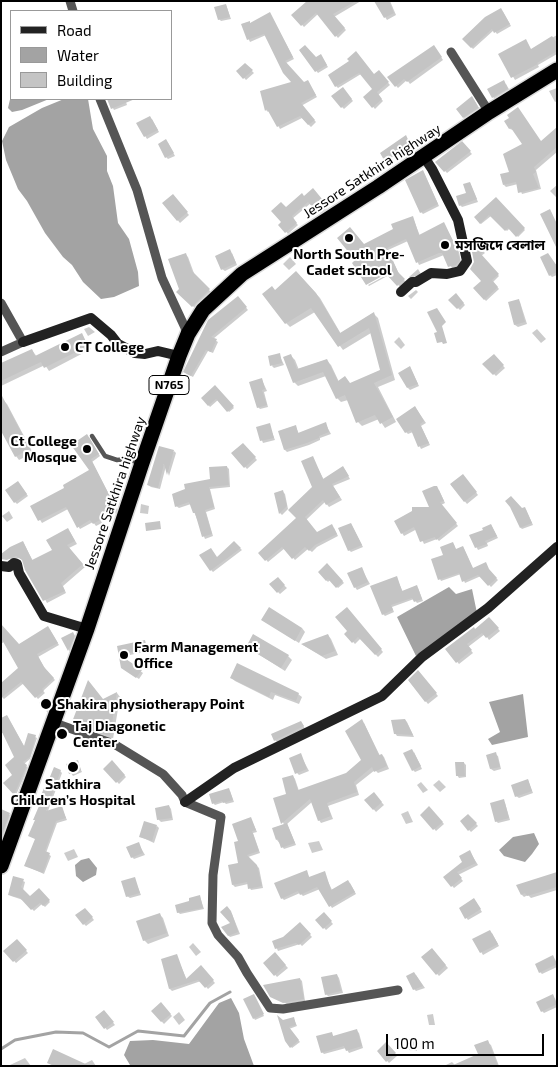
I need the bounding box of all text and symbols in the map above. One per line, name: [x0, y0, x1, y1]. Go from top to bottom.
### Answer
legend: [10, 10, 172, 100]
text: Road: [57, 21, 92, 39]
text: Water: [57, 46, 99, 64]
text: Building: [57, 71, 112, 89]
street label: Jessore Satkhira highway: [300, 120, 444, 222]
marker: North South Pre- Cadet school: [343, 232, 355, 244]
place label: মসজিদে বেলাল: [455, 237, 545, 253]
marker: মসজিদে বেলাল: [439, 239, 451, 251]
place label: North South Pre- Cadet school: [293, 246, 405, 278]
place label: CT College: [75, 339, 144, 355]
marker: CT College: [59, 341, 71, 353]
road number: N765: [149, 376, 189, 394]
street label: Jessore Satkhira highway: [81, 414, 149, 572]
place label: Ct College Mosque: [11, 433, 77, 466]
marker: Ct College Mosque: [81, 443, 93, 455]
place label: Farm Management Office: [134, 639, 258, 672]
marker: Farm Management Office: [118, 649, 130, 661]
place label: Shakira physiotherapy Point: [57, 696, 245, 712]
marker: Shakira physiotherapy Point: [39, 697, 53, 711]
place label: Taj Diagonetic Center: [73, 718, 166, 750]
marker: Taj Diagonetic Center: [55, 727, 69, 741]
marker: Satkhira Children’s Hospital: [66, 760, 80, 774]
place label: Satkhira Children’s Hospital: [11, 776, 135, 809]
scale bar: [388, 1024, 546, 1056]
text: 100 m: [394, 1034, 435, 1052]

